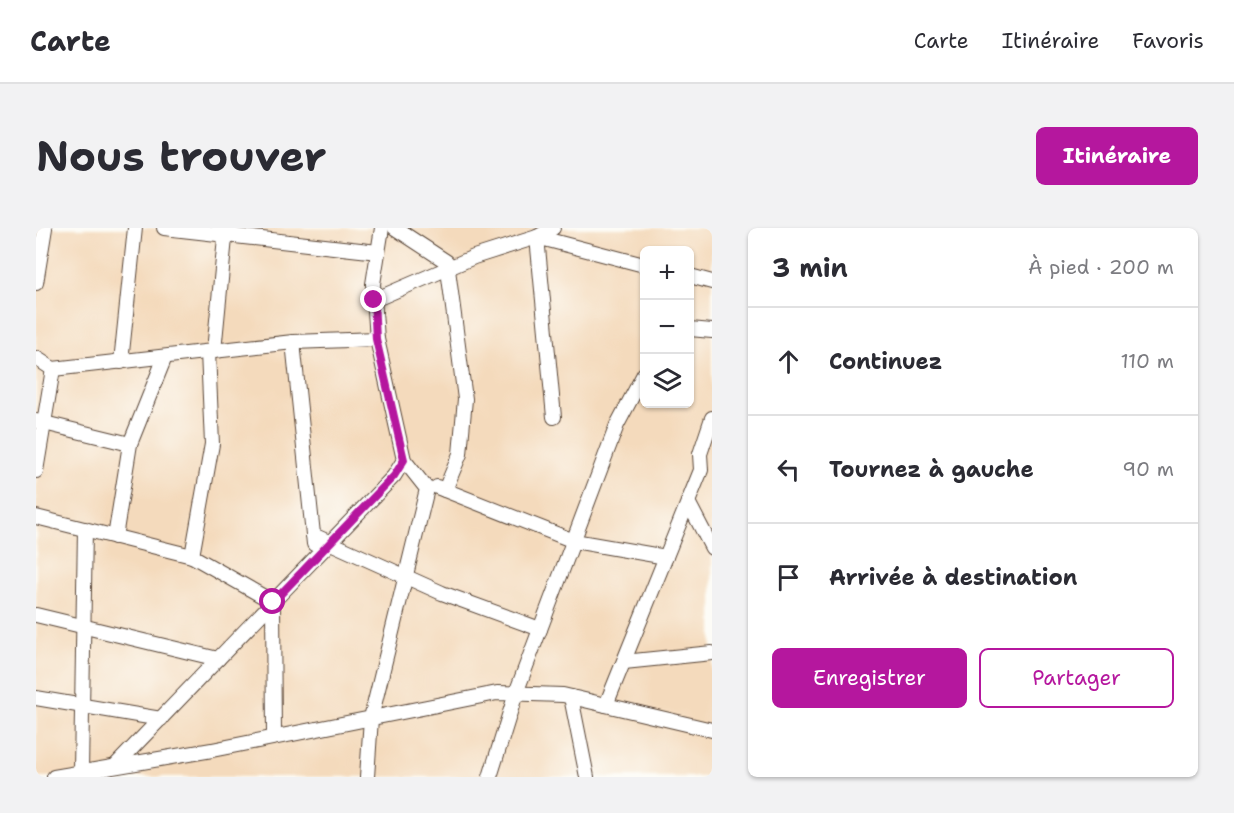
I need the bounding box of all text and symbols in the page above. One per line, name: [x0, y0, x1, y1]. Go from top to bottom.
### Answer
text: Carte: [30, 22, 111, 60]
text: Carte: [914, 27, 969, 55]
text: Itinéraire: [1002, 27, 1099, 55]
text: Favoris: [1132, 27, 1204, 55]
button: Itinéraire: [1036, 127, 1198, 185]
text: Nous trouver: [36, 128, 326, 184]
map controls: [640, 246, 694, 408]
button: +: [640, 246, 694, 300]
text: 3 min: [772, 250, 848, 285]
text: À pied · 200 m: [1028, 254, 1174, 280]
route end: [360, 286, 386, 312]
button: −: [640, 300, 694, 354]
icon: ahead: [772, 345, 805, 378]
text: Continuez: [829, 347, 942, 376]
text: 110 m: [1120, 348, 1174, 374]
button: layers: [640, 354, 694, 408]
icon: left: [772, 453, 805, 486]
text: Tournez à gauche: [829, 455, 1034, 484]
text: 90 m: [1122, 456, 1174, 482]
icon: arrive: [772, 561, 805, 594]
text: Arrivée à destination: [829, 563, 1077, 592]
route start: [259, 588, 285, 614]
button: Enregistrer: [772, 648, 967, 708]
button: Partager: [979, 648, 1174, 708]

